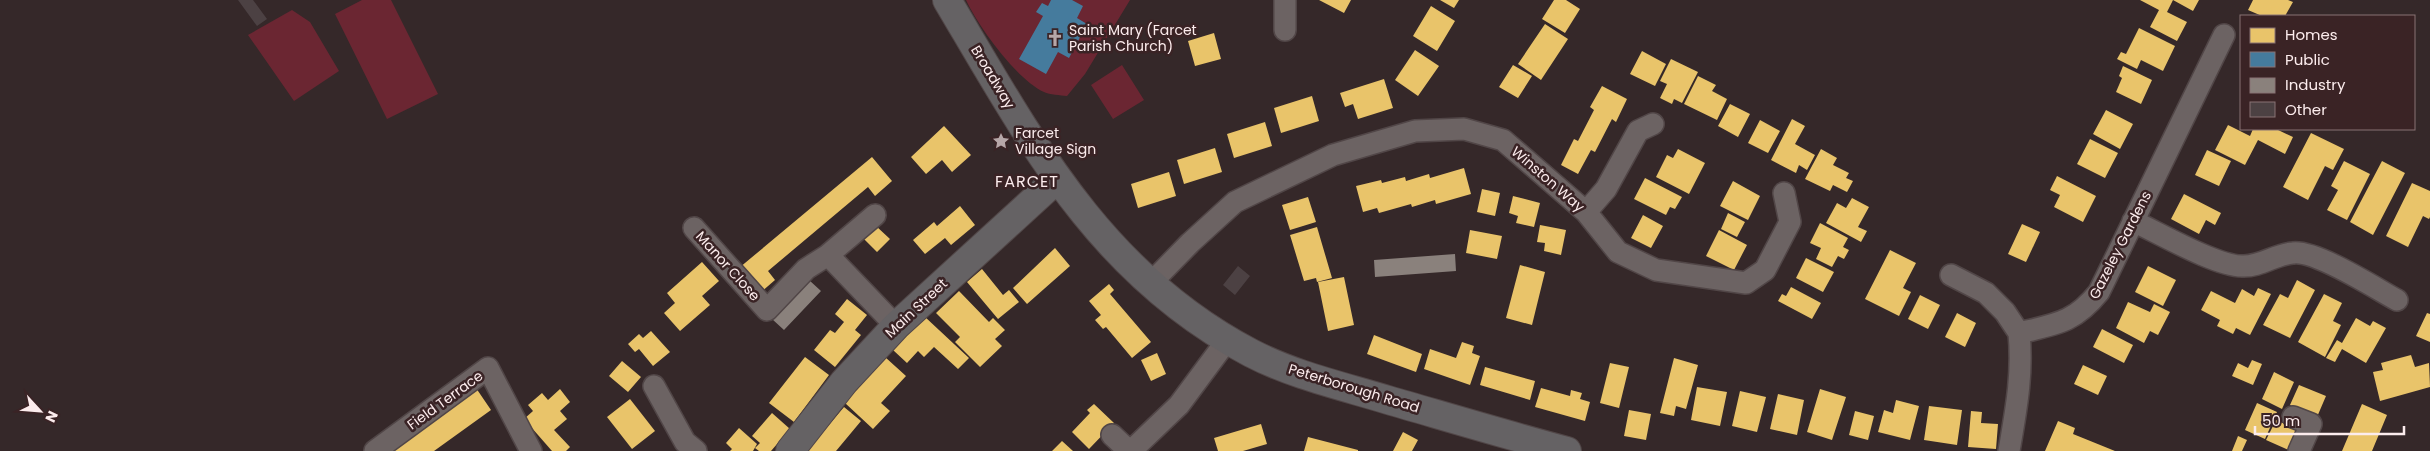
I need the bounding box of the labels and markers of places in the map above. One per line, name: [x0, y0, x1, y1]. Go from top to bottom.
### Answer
place label: Saint Mary (Farcet Parish Church): [1069, 20, 1197, 56]
church icon: Saint Mary (Farcet Parish Church): [1045, 28, 1065, 48]
place label: Farcet Village Sign: [1015, 123, 1096, 159]
place icon: Farcet Village Sign: [991, 131, 1011, 151]

